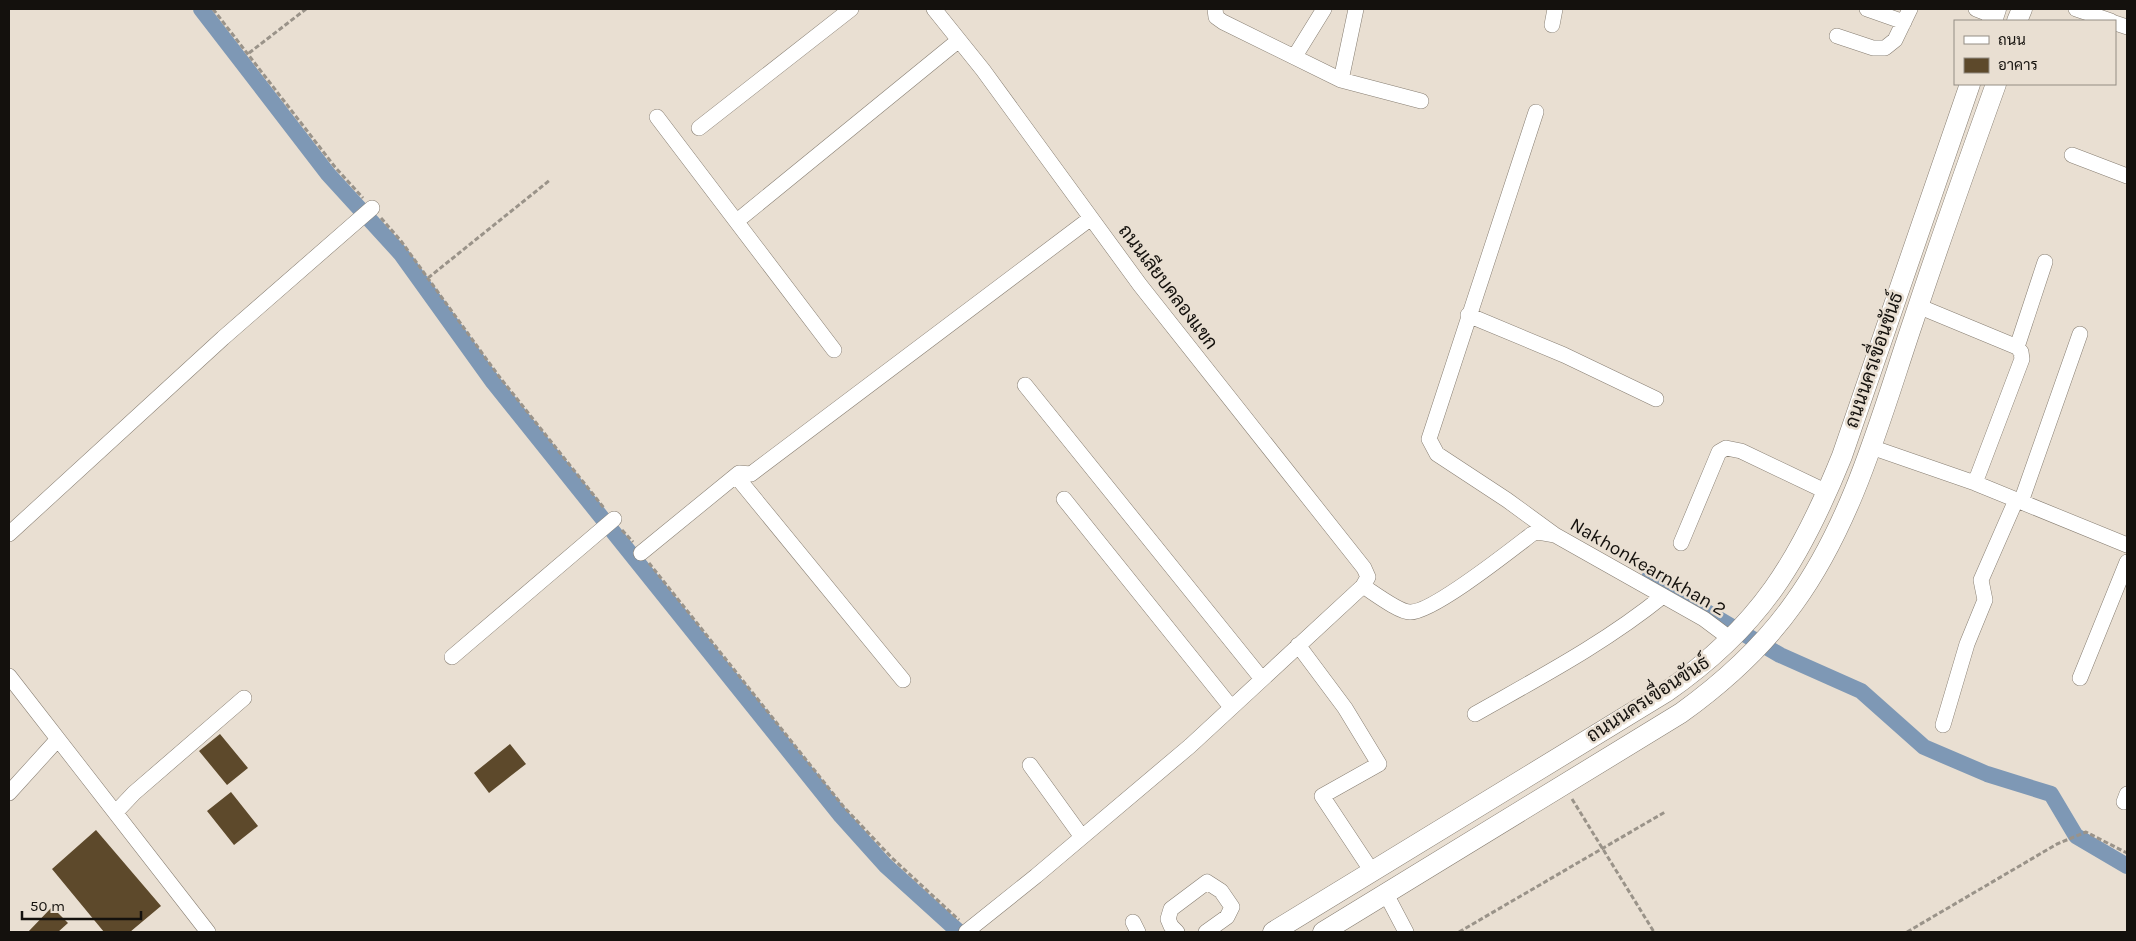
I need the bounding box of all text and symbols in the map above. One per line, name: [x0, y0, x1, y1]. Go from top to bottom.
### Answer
legend: [1954, 20, 2116, 85]
text: ถนน: [1998, 31, 2026, 49]
text: อาคาร: [1998, 56, 2038, 74]
street label: ถนนเลียบคลองแขก: [1114, 219, 1224, 354]
street label: ถนนนครเขื่อนขันธ์: [1834, 287, 1908, 431]
street label: Nakhonkearnkhan 2: [1566, 513, 1730, 621]
street label: ถนนนครเขื่อนขันธ์: [1579, 645, 1714, 747]
scale bar: [22, 888, 141, 920]
text: 50 m: [30, 897, 65, 915]

